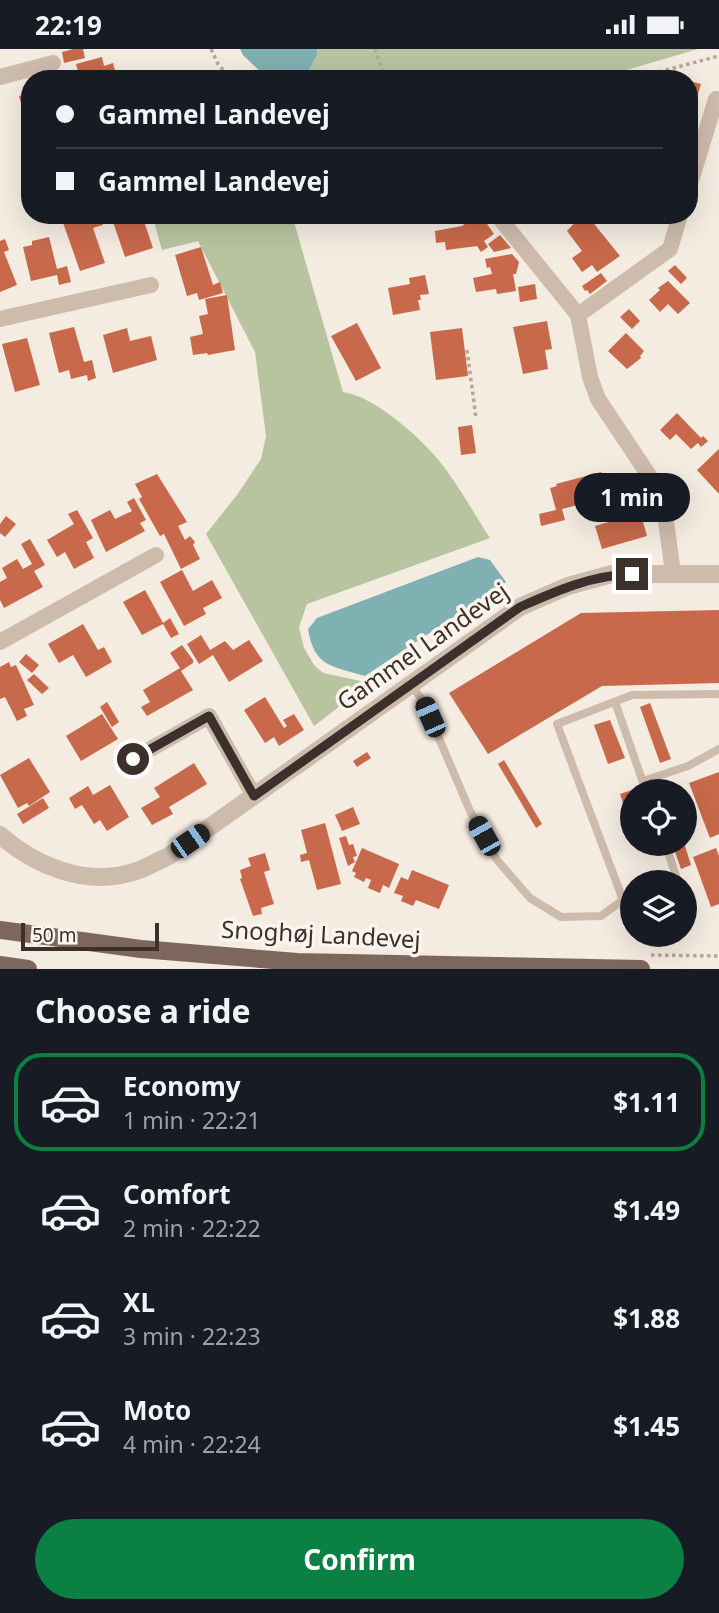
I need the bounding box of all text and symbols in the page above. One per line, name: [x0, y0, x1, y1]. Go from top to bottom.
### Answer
text: 22:19: [35, 7, 102, 43]
text: Gammel Landevej: [98, 96, 330, 132]
text: Gammel Landevej: [98, 163, 330, 199]
callout: 1 min: [574, 473, 690, 521]
text: 1 min: [600, 481, 664, 513]
route end: [616, 558, 648, 590]
street label: Gammel Landevej: [330, 574, 515, 717]
car: [412, 694, 449, 740]
route start: [117, 743, 149, 775]
map controls: [620, 779, 697, 947]
button: locate: [620, 779, 697, 856]
car: [465, 813, 504, 859]
car: [167, 820, 214, 862]
button: layers: [620, 870, 697, 947]
street label: Snoghøj Landevej: [221, 912, 422, 955]
scale bar: [21, 920, 159, 952]
text: 50 m: [32, 922, 76, 948]
text: Choose a ride: [35, 989, 251, 1032]
text: Economy: [123, 1068, 241, 1104]
icon: car: [39, 1071, 102, 1134]
text: $1.11: [613, 1084, 680, 1120]
text: 1 min · 22:21: [123, 1104, 261, 1136]
text: Comfort: [123, 1176, 231, 1212]
icon: car: [39, 1179, 102, 1242]
text: $1.49: [613, 1192, 680, 1228]
text: 2 min · 22:22: [123, 1212, 261, 1244]
text: XL: [123, 1284, 155, 1320]
icon: car: [39, 1287, 102, 1350]
text: $1.88: [613, 1300, 680, 1336]
text: 3 min · 22:23: [123, 1320, 261, 1352]
text: Moto: [123, 1392, 191, 1428]
icon: car: [39, 1395, 102, 1458]
text: $1.45: [613, 1408, 680, 1444]
text: 4 min · 22:24: [123, 1428, 261, 1460]
button: Confirm: [35, 1519, 684, 1599]

